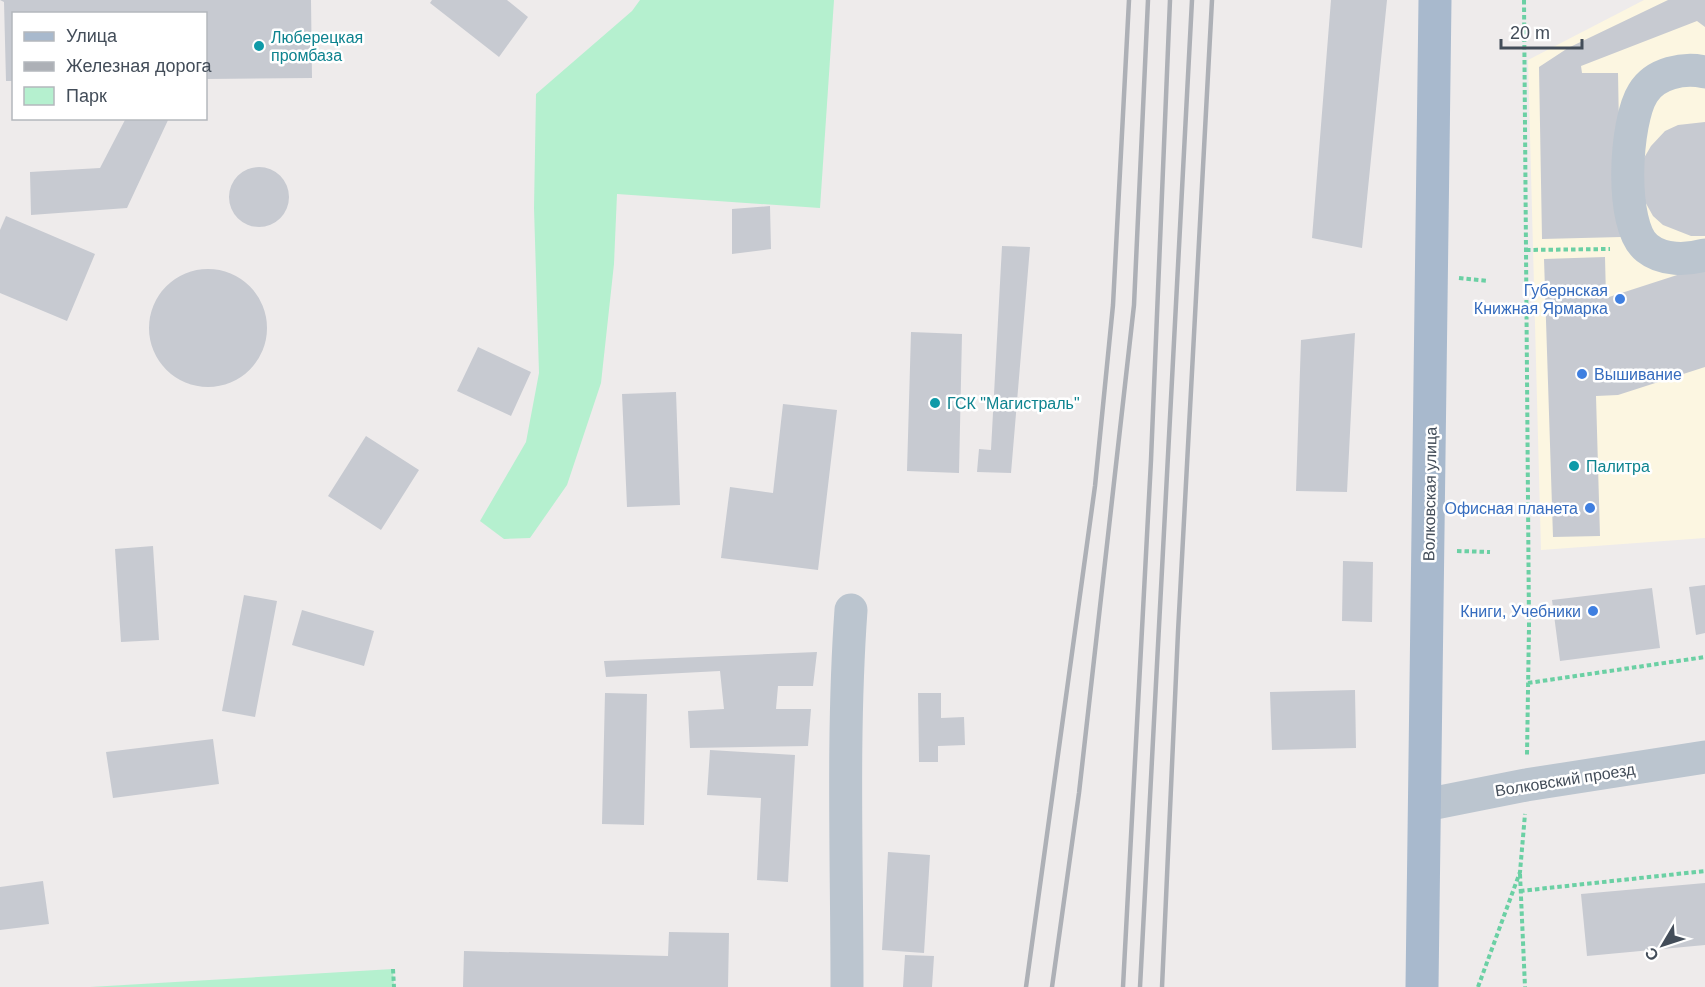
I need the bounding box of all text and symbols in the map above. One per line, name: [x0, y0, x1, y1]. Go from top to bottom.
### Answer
legend: [12, 12, 207, 120]
scale bar: [1501, 12, 1582, 50]
text: 20 m: [1510, 23, 1550, 43]
text: Улица: [66, 26, 118, 46]
place label: Люберецкая промбаза: [271, 29, 363, 64]
marker: Люберецкая промбаза: [252, 39, 266, 53]
text: Железная дорога: [66, 56, 213, 76]
text: Парк: [66, 86, 107, 106]
place label: Губернская Книжная Ярмарка: [1474, 282, 1608, 317]
marker: Губернская Книжная Ярмарка: [1613, 292, 1627, 306]
place label: Вышивание: [1594, 366, 1682, 383]
marker: Вышивание: [1575, 367, 1589, 381]
place label: ГСК "Магистраль": [947, 395, 1080, 412]
marker: ГСК "Магистраль": [928, 396, 942, 410]
street label: Волковская улица: [1420, 427, 1440, 561]
place label: Палитра: [1586, 458, 1650, 475]
marker: Палитра: [1567, 459, 1581, 473]
place label: Офисная планета: [1444, 500, 1578, 517]
marker: Офисная планета: [1583, 501, 1597, 515]
place label: Книги, Учебники: [1460, 603, 1581, 620]
marker: Книги, Учебники: [1586, 604, 1600, 618]
street label: Волковский проезд: [1494, 760, 1637, 799]
north arrow: [1633, 915, 1693, 975]
text: С: [1641, 944, 1662, 964]

